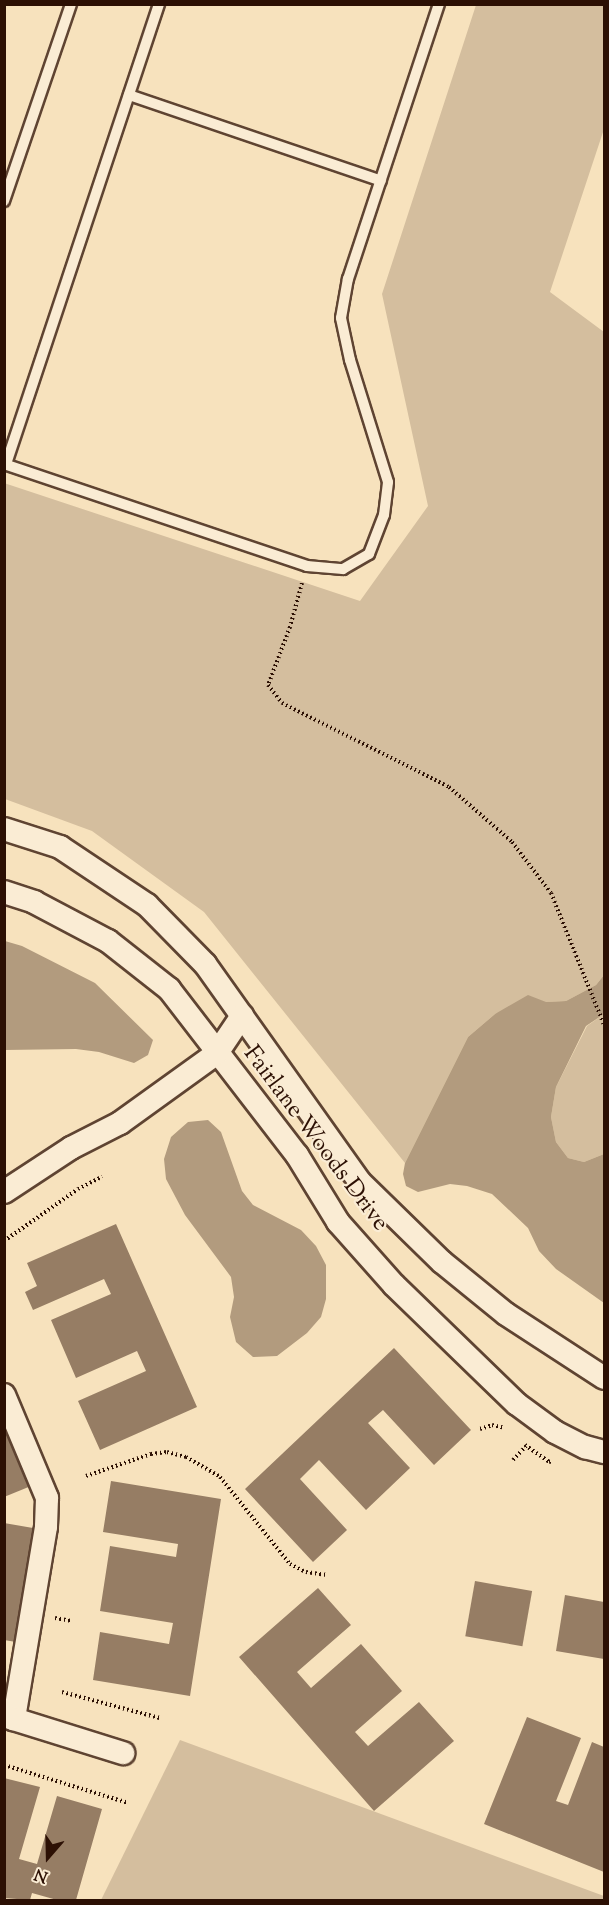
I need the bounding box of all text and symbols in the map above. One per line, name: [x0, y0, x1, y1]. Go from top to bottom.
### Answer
street label: Fairlane Woods Drive: [236, 1041, 394, 1237]
north arrow: [18, 1827, 78, 1887]
text: N: [32, 1861, 52, 1887]

